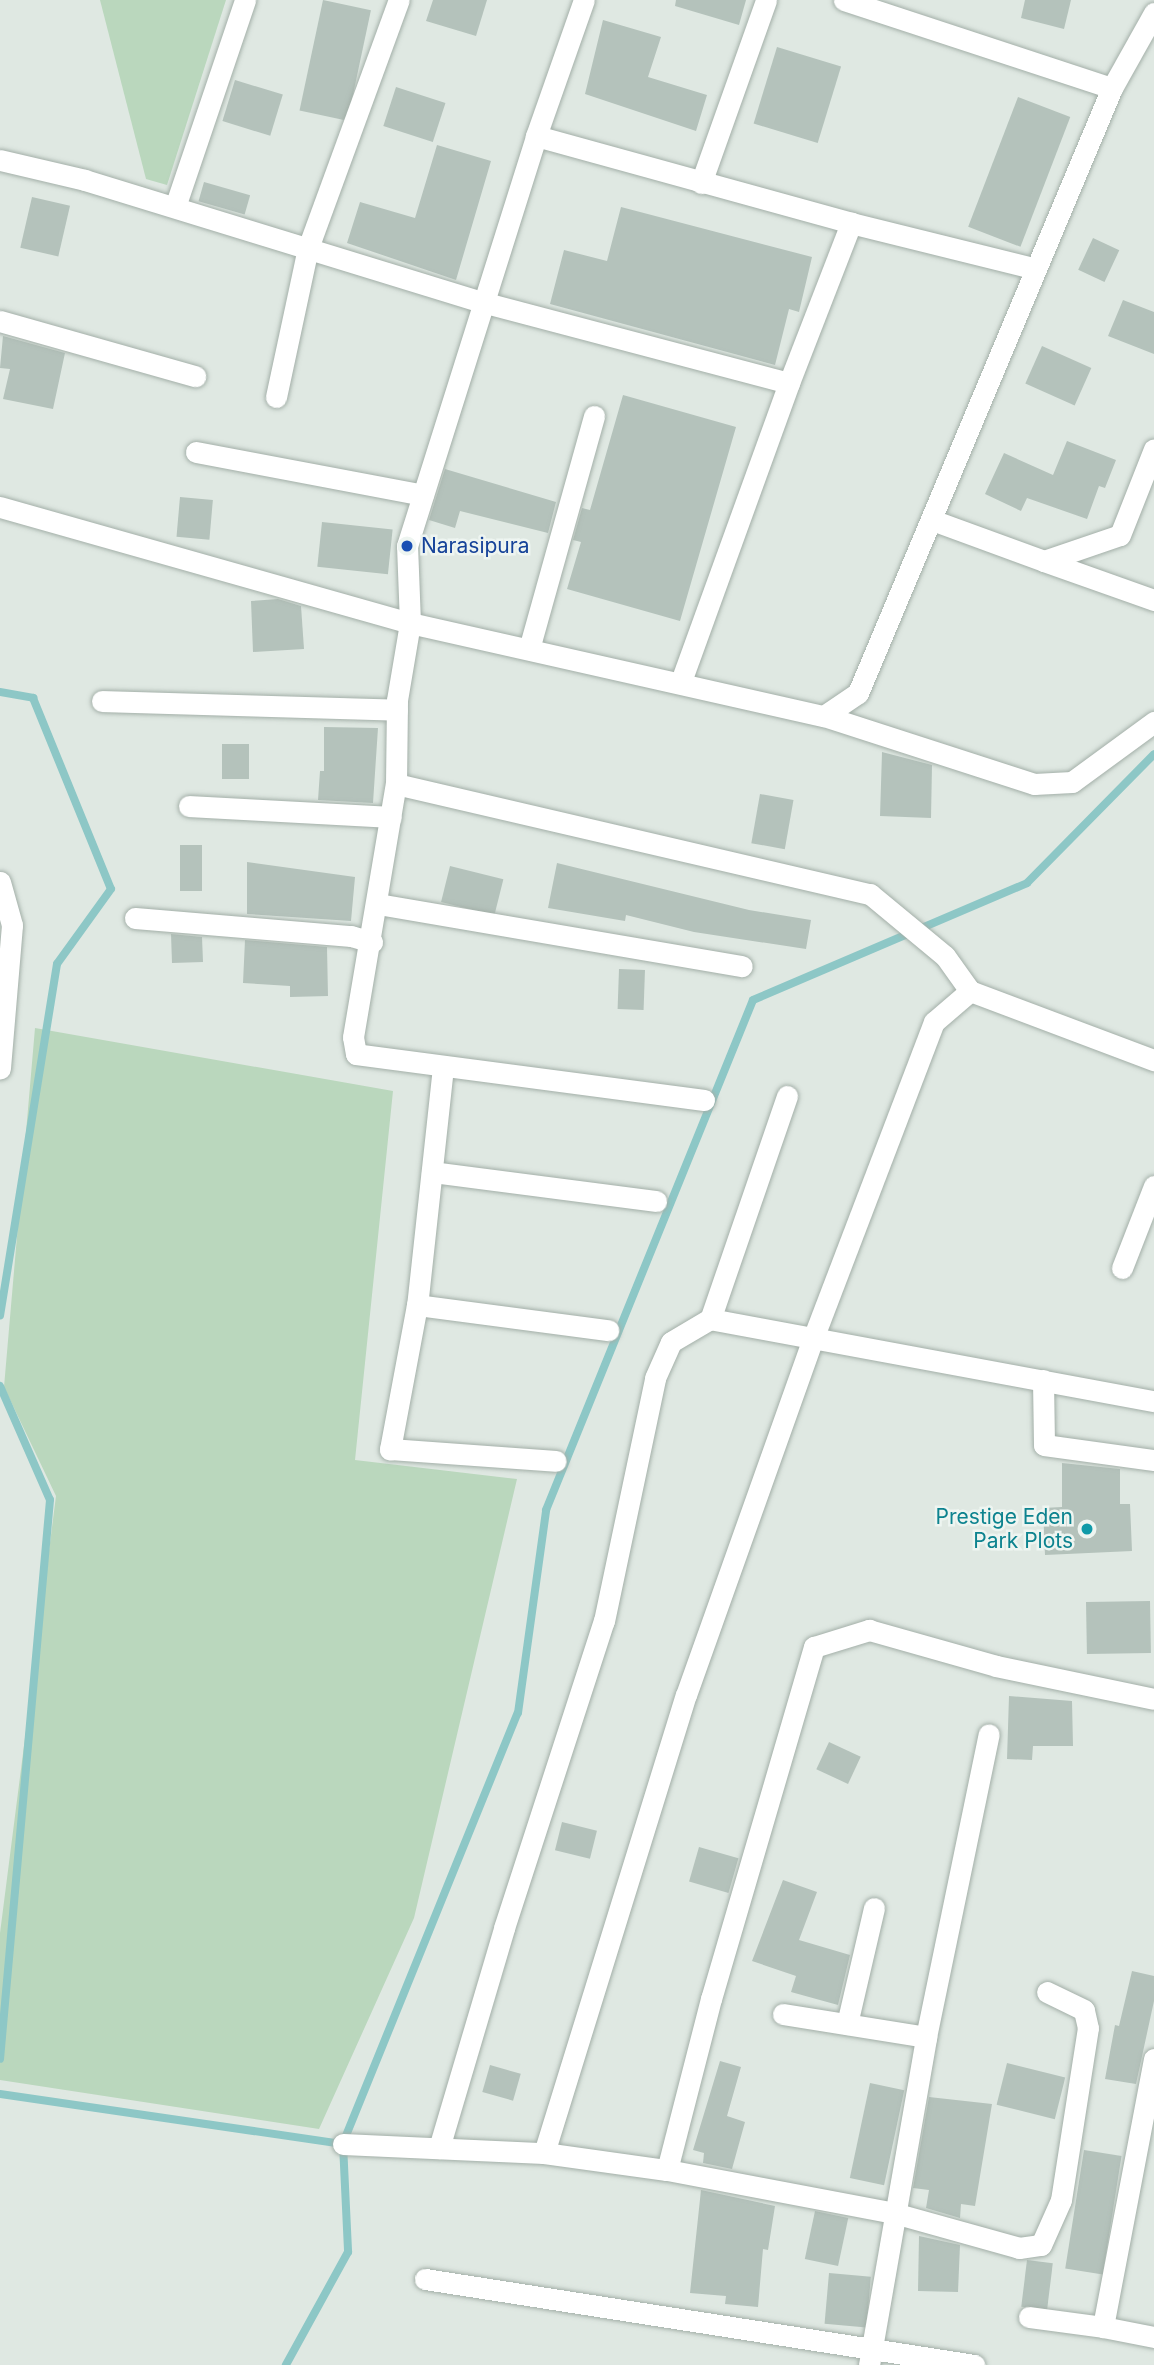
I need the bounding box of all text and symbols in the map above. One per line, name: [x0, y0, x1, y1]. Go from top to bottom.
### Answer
place label: Narasipura: [421, 533, 529, 559]
marker: Narasipura: [399, 538, 415, 554]
place label: Prestige Eden Park Plots: [936, 1504, 1073, 1554]
marker: Prestige Eden Park Plots: [1079, 1521, 1095, 1537]

